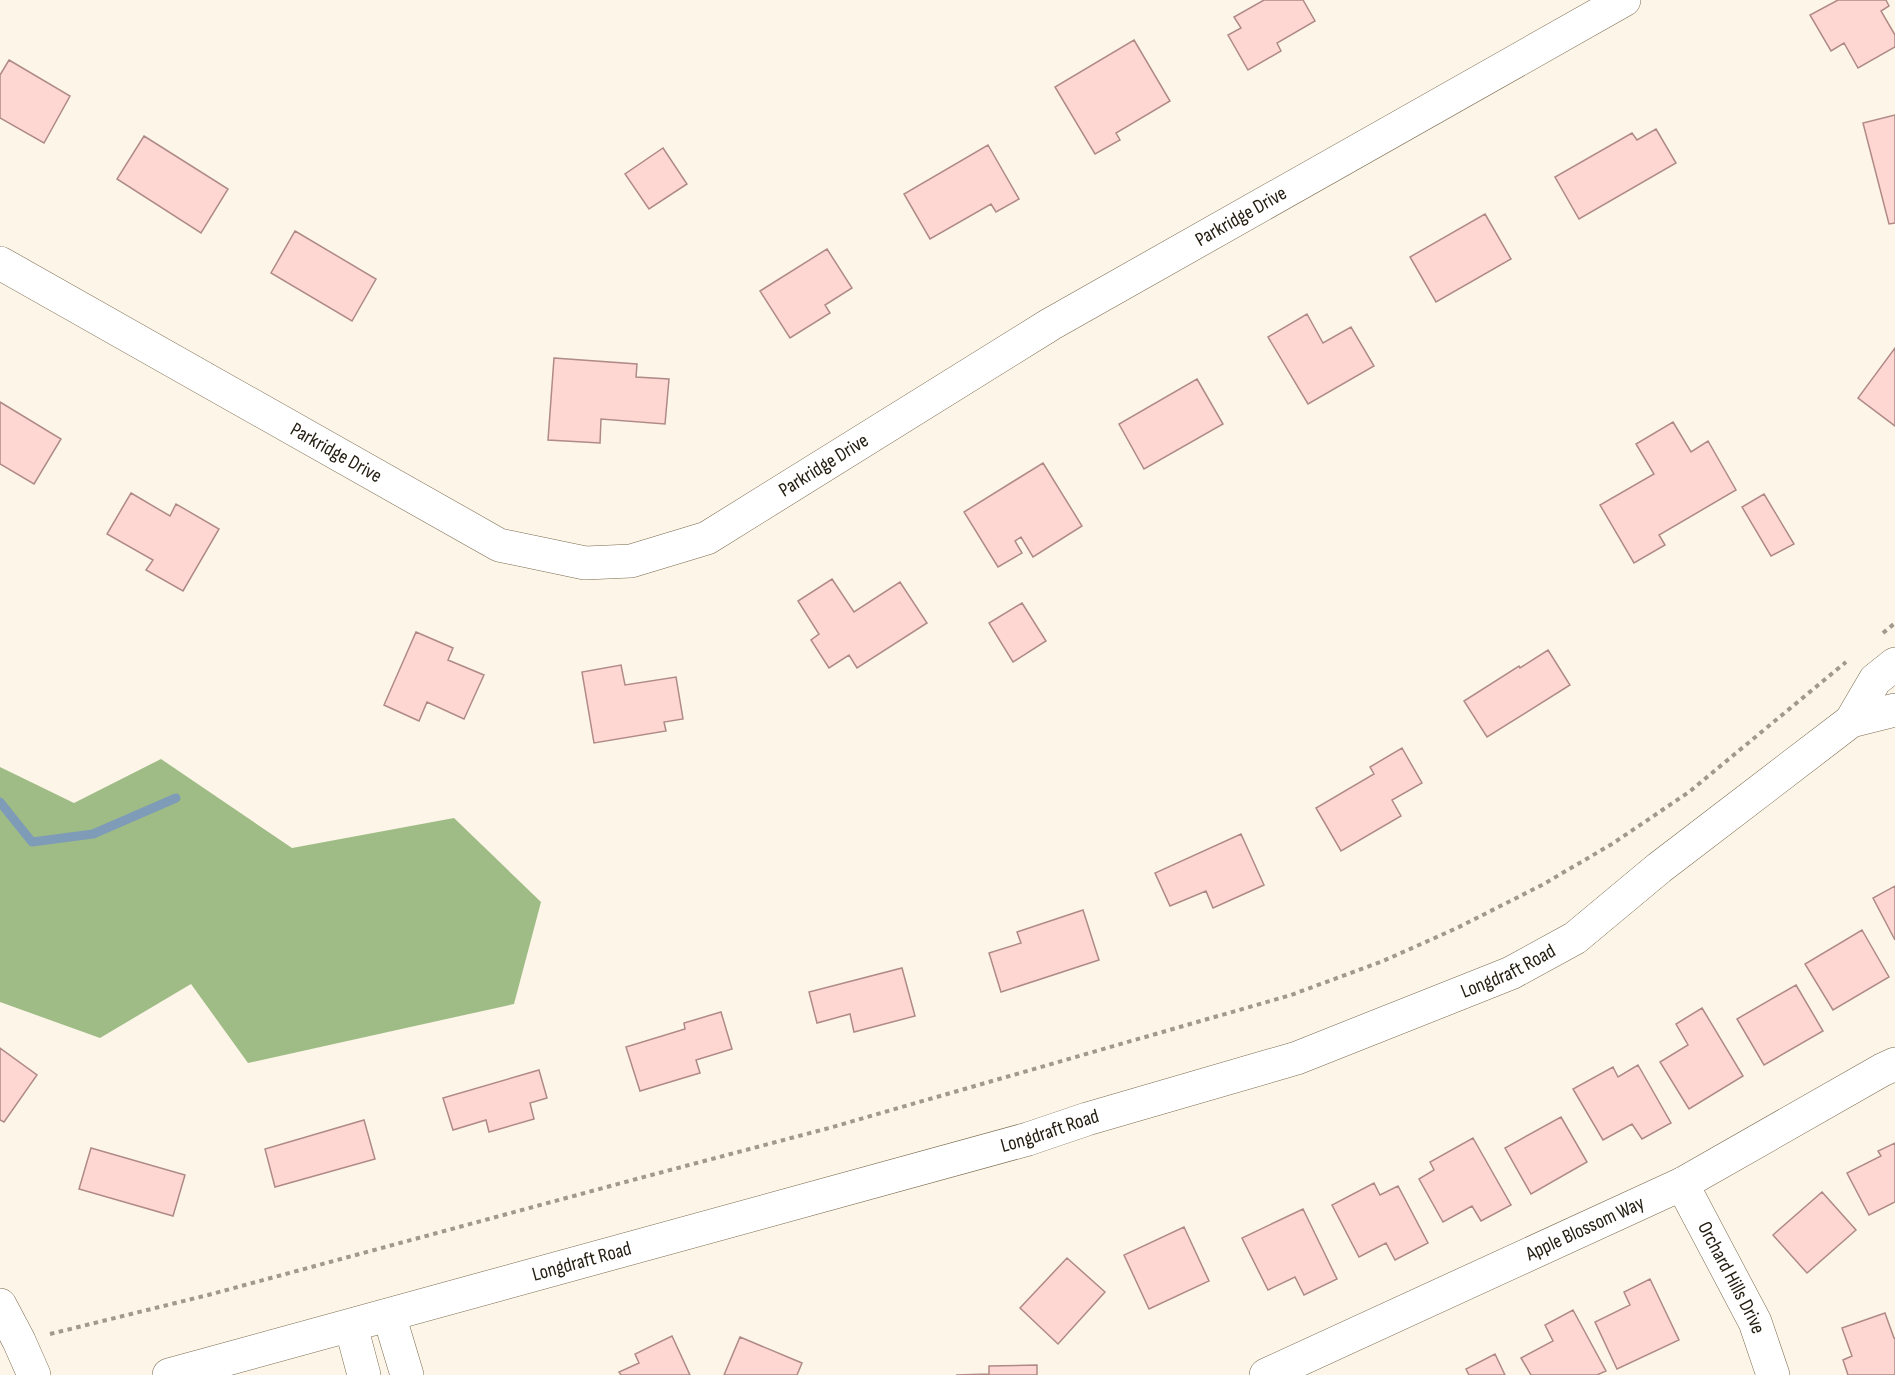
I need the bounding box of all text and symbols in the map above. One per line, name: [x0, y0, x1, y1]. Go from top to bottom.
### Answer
street label: Parkridge Drive: [1191, 181, 1291, 252]
street label: Parkridge Drive: [286, 418, 386, 488]
street label: Parkridge Drive: [774, 428, 873, 502]
street label: Longdraft Road: [1457, 939, 1560, 1004]
street label: Longdraft Road: [998, 1104, 1102, 1158]
street label: Apple Blossom Way: [1521, 1191, 1648, 1267]
street label: Orchard Hills Drive: [1692, 1218, 1770, 1337]
street label: Longdraft Road: [529, 1237, 634, 1287]

